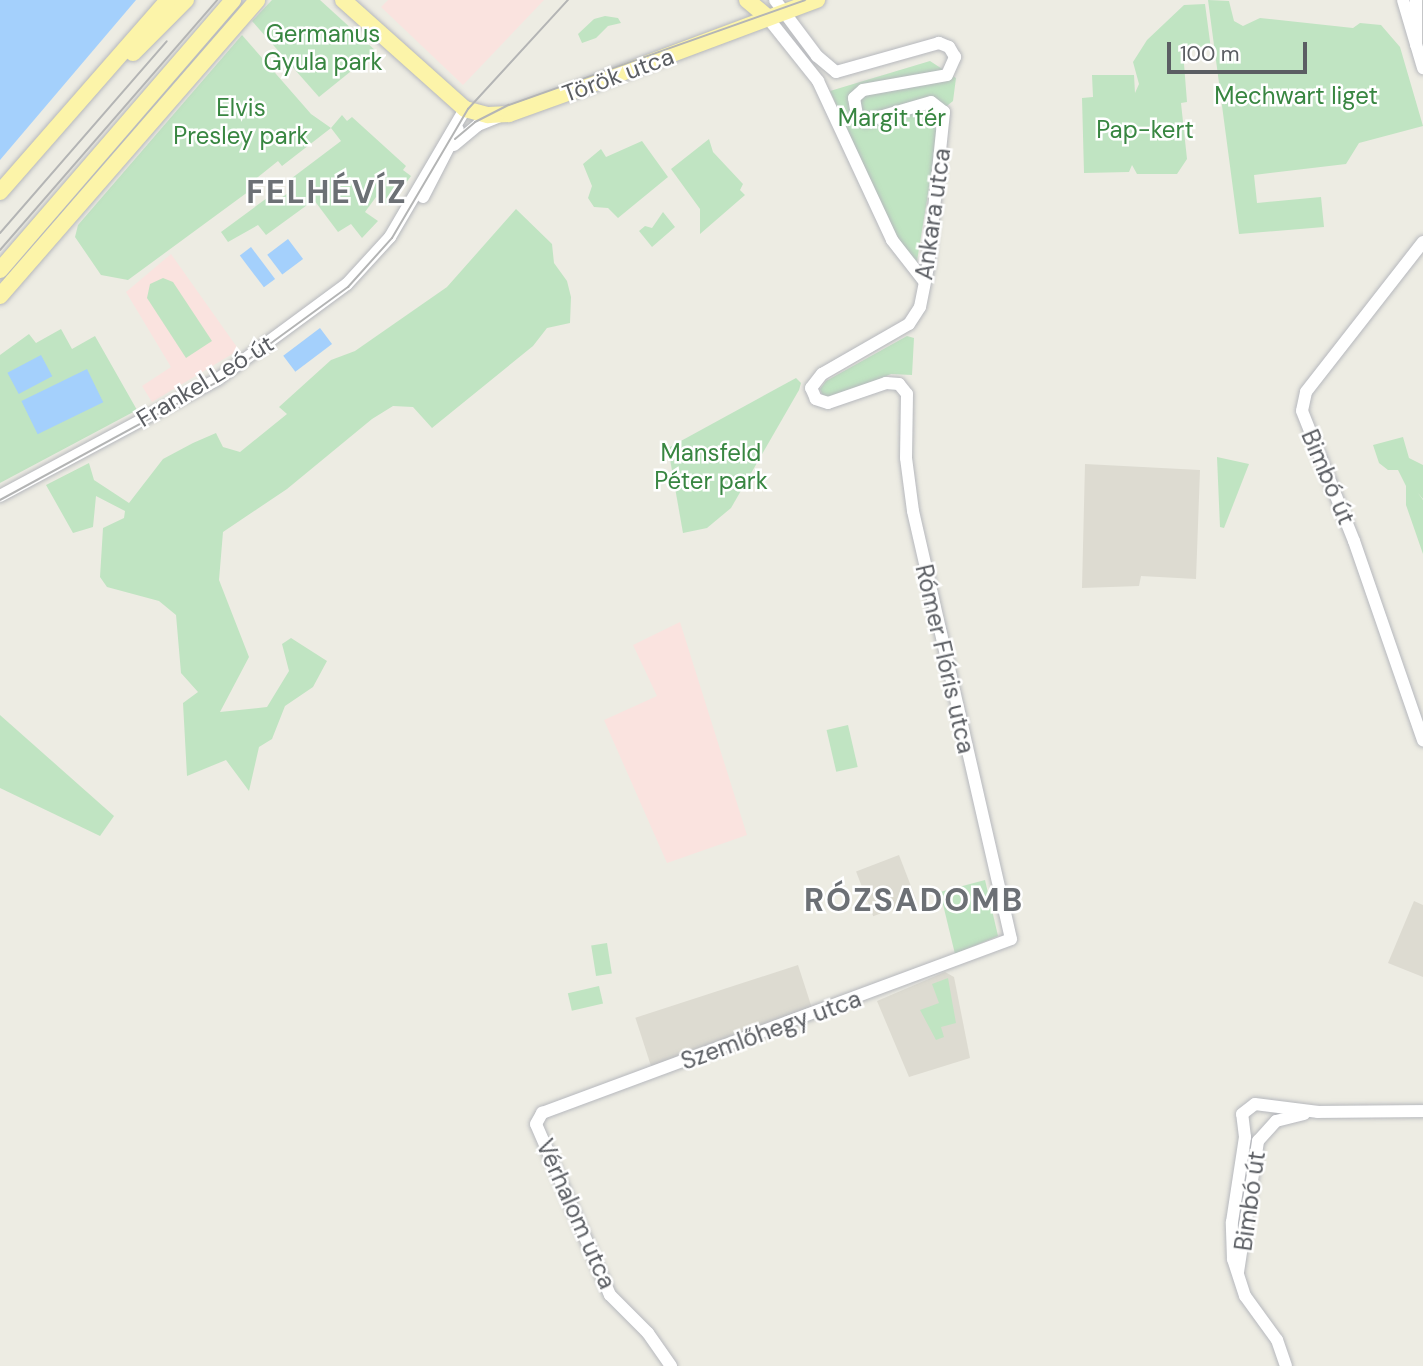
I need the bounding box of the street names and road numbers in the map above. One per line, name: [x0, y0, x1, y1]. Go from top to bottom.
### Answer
street label: Török utca: [558, 42, 678, 108]
street label: Ankara utca: [910, 146, 956, 282]
street label: Frankel Leó út: [131, 329, 279, 433]
street label: Bimbó út: [1295, 425, 1361, 529]
street label: Rómer Flóris utca: [909, 562, 981, 756]
street label: Szemlőhegy utca: [677, 984, 865, 1076]
street label: Vérhalom utca: [530, 1135, 622, 1293]
street label: Bimbó út: [1229, 1149, 1271, 1253]

